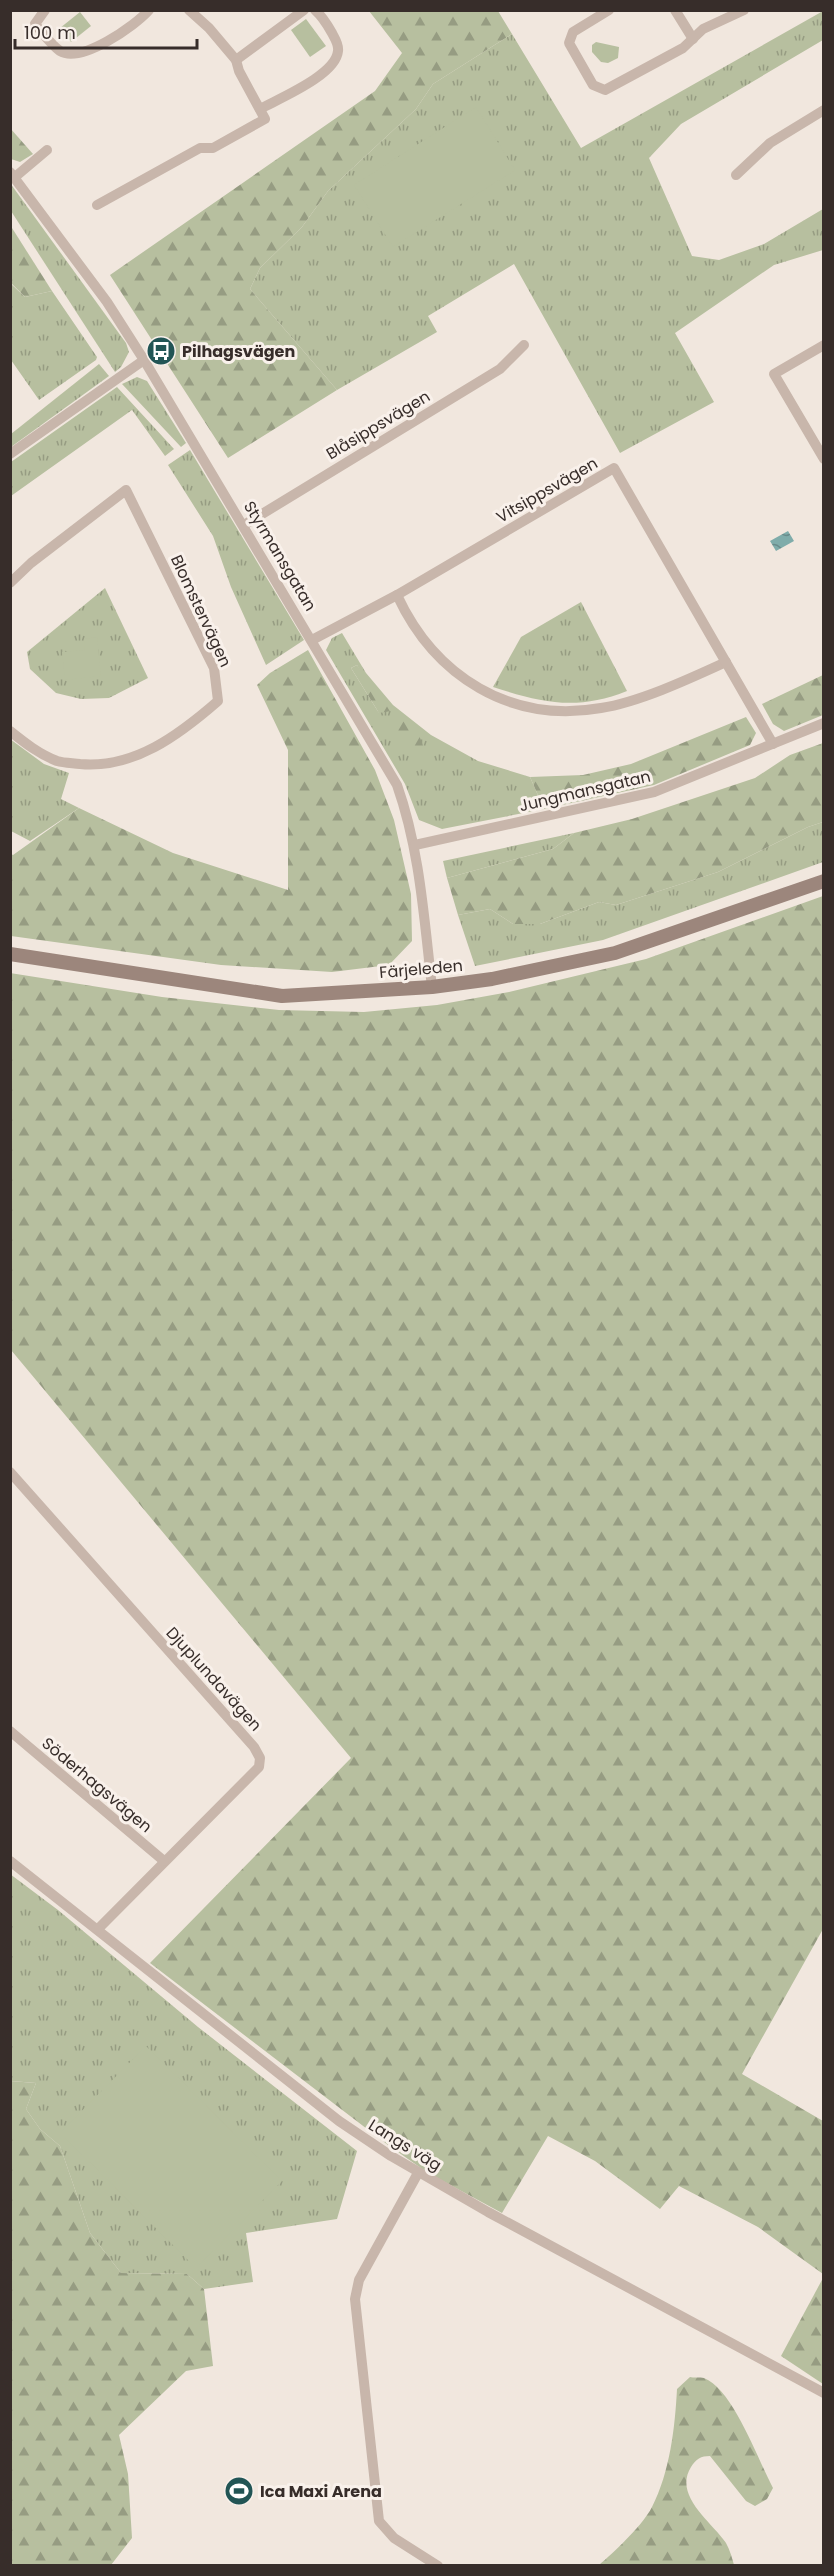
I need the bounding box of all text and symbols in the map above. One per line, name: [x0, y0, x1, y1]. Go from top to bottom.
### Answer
scale bar: [15, 12, 196, 50]
text: 100 m: [24, 20, 76, 45]
bus stop icon: Pilhagsvägen: [145, 335, 177, 367]
place label: Pilhagsvägen: [182, 340, 295, 363]
street label: Blåsippsvägen: [322, 385, 434, 465]
street label: Vitsippsvägen: [492, 452, 602, 528]
street label: Styrmansgatan: [238, 497, 322, 615]
street label: Blomstervägen: [165, 551, 237, 671]
street label: Jungmansgatan: [517, 765, 653, 817]
street label: Färjeleden: [378, 954, 464, 984]
street label: Djuplundavägen: [161, 1622, 267, 1736]
street label: Söderhagsvägen: [37, 1732, 157, 1838]
street label: Langs väg: [364, 2114, 446, 2176]
sports icon: Ica Maxi Arena: [223, 2475, 255, 2507]
place label: Ica Maxi Arena: [260, 2480, 382, 2503]

